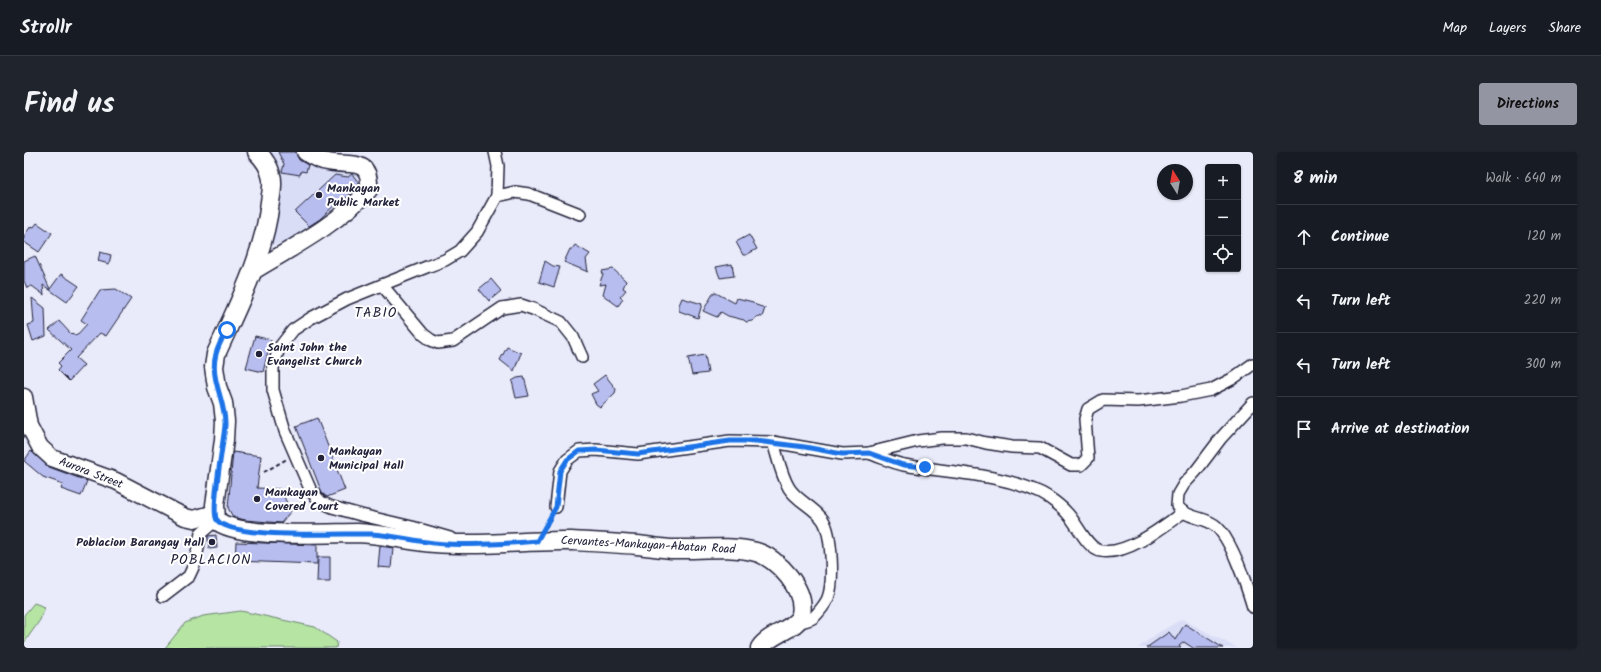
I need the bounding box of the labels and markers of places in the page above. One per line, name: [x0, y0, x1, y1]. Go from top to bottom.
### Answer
place label: Mankayan Public Market: [327, 179, 400, 212]
marker: Mankayan Public Market: [314, 190, 324, 200]
place label: Saint John the Evangelist Church: [267, 338, 362, 371]
marker: Saint John the Evangelist Church: [254, 349, 264, 359]
place label: Mankayan Municipal Hall: [329, 442, 404, 475]
marker: Mankayan Municipal Hall: [316, 453, 326, 463]
place label: Mankayan Covered Court: [265, 483, 339, 516]
marker: Mankayan Covered Court: [252, 494, 262, 504]
place label: Poblacion Barangay Hall: [76, 533, 205, 552]
marker: Poblacion Barangay Hall: [207, 537, 217, 547]

